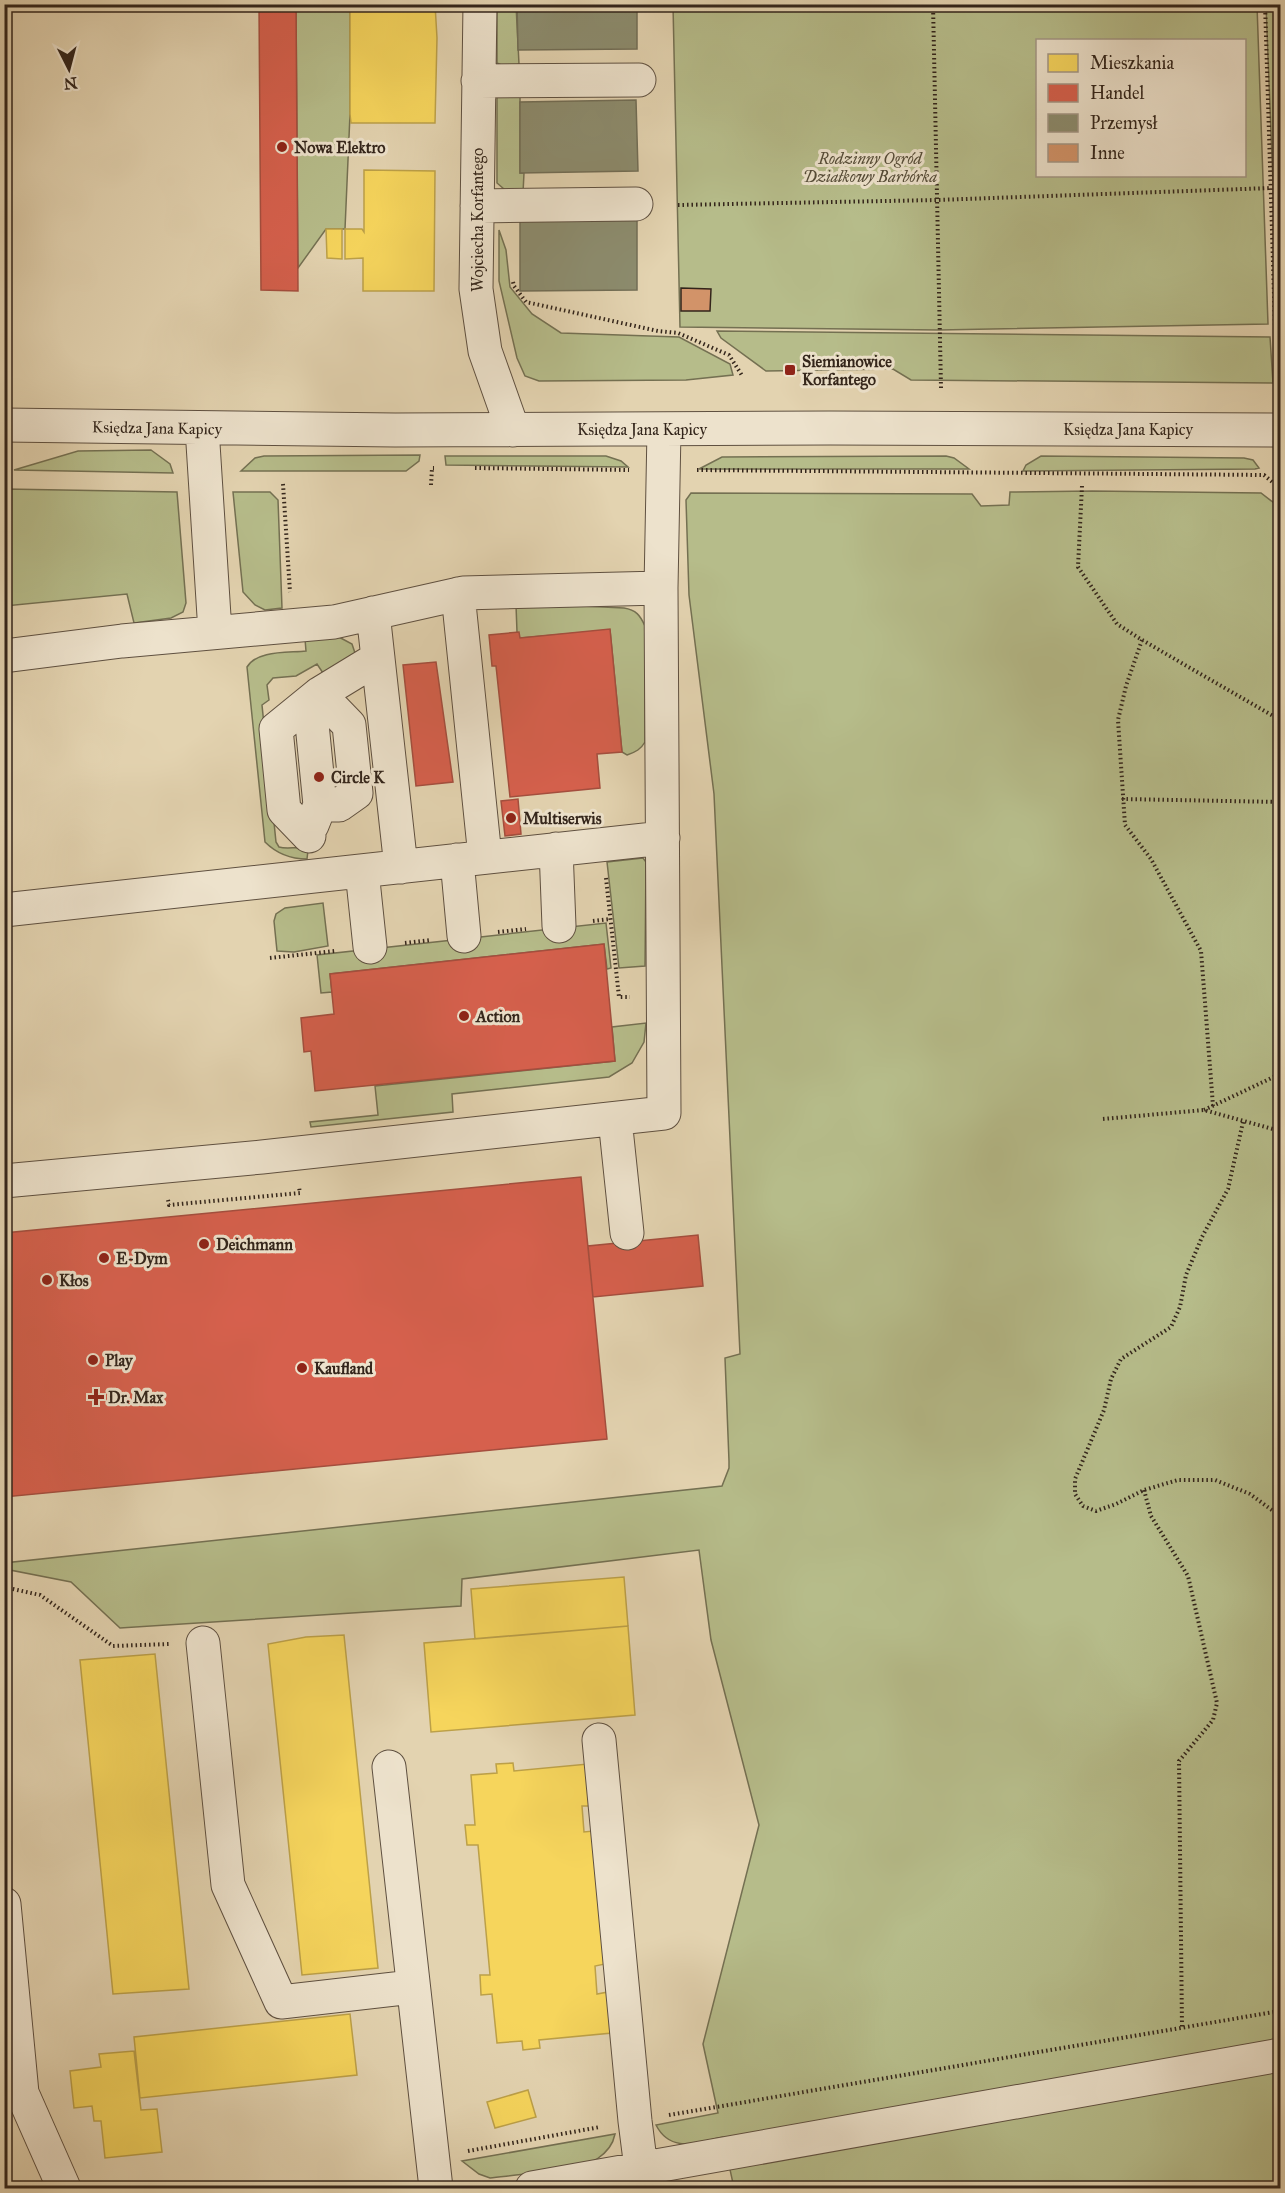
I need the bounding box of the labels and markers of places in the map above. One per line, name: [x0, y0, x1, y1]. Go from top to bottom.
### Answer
place label: Nowa Elektro: [294, 138, 386, 157]
marker: Nowa Elektro: [275, 140, 289, 154]
place label: Siemianowice Korfantego: [802, 352, 892, 390]
marker: Siemianowice Korfantego: [783, 363, 797, 377]
place label: Circle K: [331, 768, 385, 787]
marker: Circle K: [312, 770, 326, 784]
place label: Multiserwis: [523, 809, 602, 828]
marker: Multiserwis: [504, 811, 518, 825]
place label: Action: [475, 1007, 521, 1026]
marker: Action: [457, 1009, 471, 1023]
place label: Deichmann: [216, 1235, 293, 1254]
marker: Deichmann: [197, 1237, 211, 1251]
place label: E-Dym: [116, 1249, 168, 1269]
marker: E-Dym: [97, 1251, 111, 1265]
place label: Kłos: [59, 1271, 89, 1290]
marker: Kłos: [40, 1273, 54, 1287]
place label: Play: [105, 1351, 134, 1371]
marker: Play: [86, 1353, 100, 1367]
place label: Kaufland: [314, 1359, 374, 1378]
marker: Kaufland: [295, 1361, 309, 1375]
place label: Dr. Max: [108, 1388, 164, 1407]
marker: Dr. Max: [89, 1390, 103, 1404]

